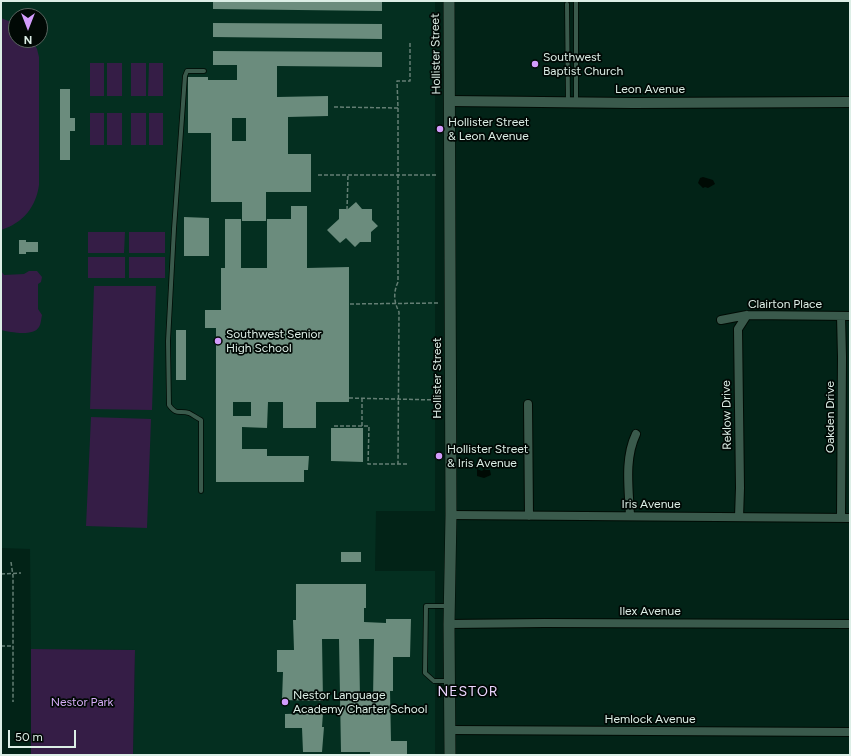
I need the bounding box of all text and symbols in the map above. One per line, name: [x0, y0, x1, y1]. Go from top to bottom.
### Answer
north arrow: [8, 8, 48, 48]
street label: Hollister Street: [428, 13, 444, 95]
text: N: [24, 33, 32, 46]
place label: Southwest Baptist Church: [543, 50, 623, 78]
marker: Southwest Baptist Church: [530, 59, 540, 69]
street label: Leon Avenue: [615, 82, 685, 96]
place label: Hollister Street & Leon Avenue: [448, 115, 529, 143]
marker: Hollister Street & Leon Avenue: [435, 124, 445, 134]
street label: Clairton Place: [748, 297, 822, 311]
place label: Southwest Senior High School: [226, 327, 321, 355]
marker: Southwest Senior High School: [213, 336, 223, 346]
street label: Hollister Street: [430, 337, 444, 419]
street label: Reklow Drive: [719, 380, 735, 450]
street label: Oakden Drive: [823, 381, 837, 453]
place label: Hollister Street & Iris Avenue: [447, 442, 528, 470]
marker: Hollister Street & Iris Avenue: [434, 451, 444, 461]
street label: Iris Avenue: [621, 497, 681, 511]
street label: Ilex Avenue: [619, 604, 681, 618]
district label: NESTOR: [437, 684, 499, 700]
place label: Nestor Language Academy Charter School: [293, 688, 427, 716]
park label: Nestor Park: [51, 695, 113, 709]
marker: Nestor Language Academy Charter School: [280, 697, 290, 707]
street label: Hemlock Avenue: [604, 712, 696, 726]
scale bar: [10, 722, 78, 748]
text: 50 m: [15, 730, 43, 744]

